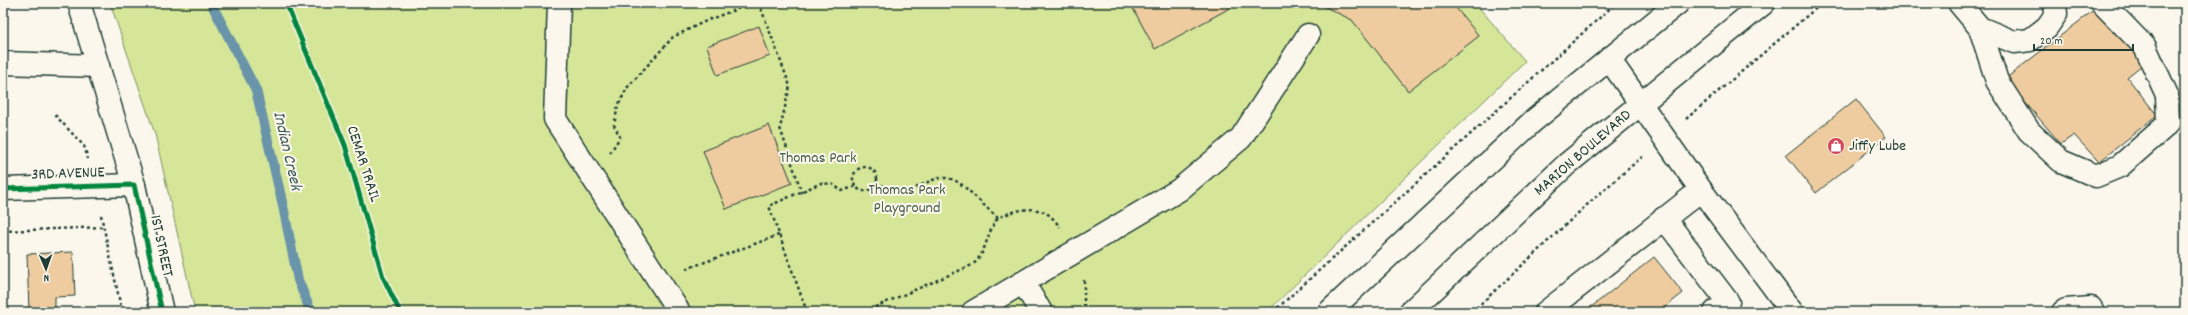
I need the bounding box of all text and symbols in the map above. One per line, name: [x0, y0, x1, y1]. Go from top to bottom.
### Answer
scale bar: [2034, 26, 2133, 52]
text: 20 m: [2040, 33, 2063, 50]
street label: MARION BOULEVARD: [1529, 104, 1637, 202]
water label: Indian Creek: [265, 109, 307, 195]
street label: CEMAR TRAIL: [340, 123, 386, 206]
place label: Jiffy Lube: [1849, 135, 1906, 158]
shop icon: Jiffy Lube: [1826, 136, 1846, 156]
park label: Thomas Park: [779, 147, 857, 170]
street label: 3RD AVENUE: [31, 161, 106, 187]
park label: Thomas Park Playground: [868, 179, 946, 220]
street label: 1ST STREET: [143, 213, 179, 280]
north arrow: [26, 249, 66, 289]
text: N: [43, 269, 49, 285]

